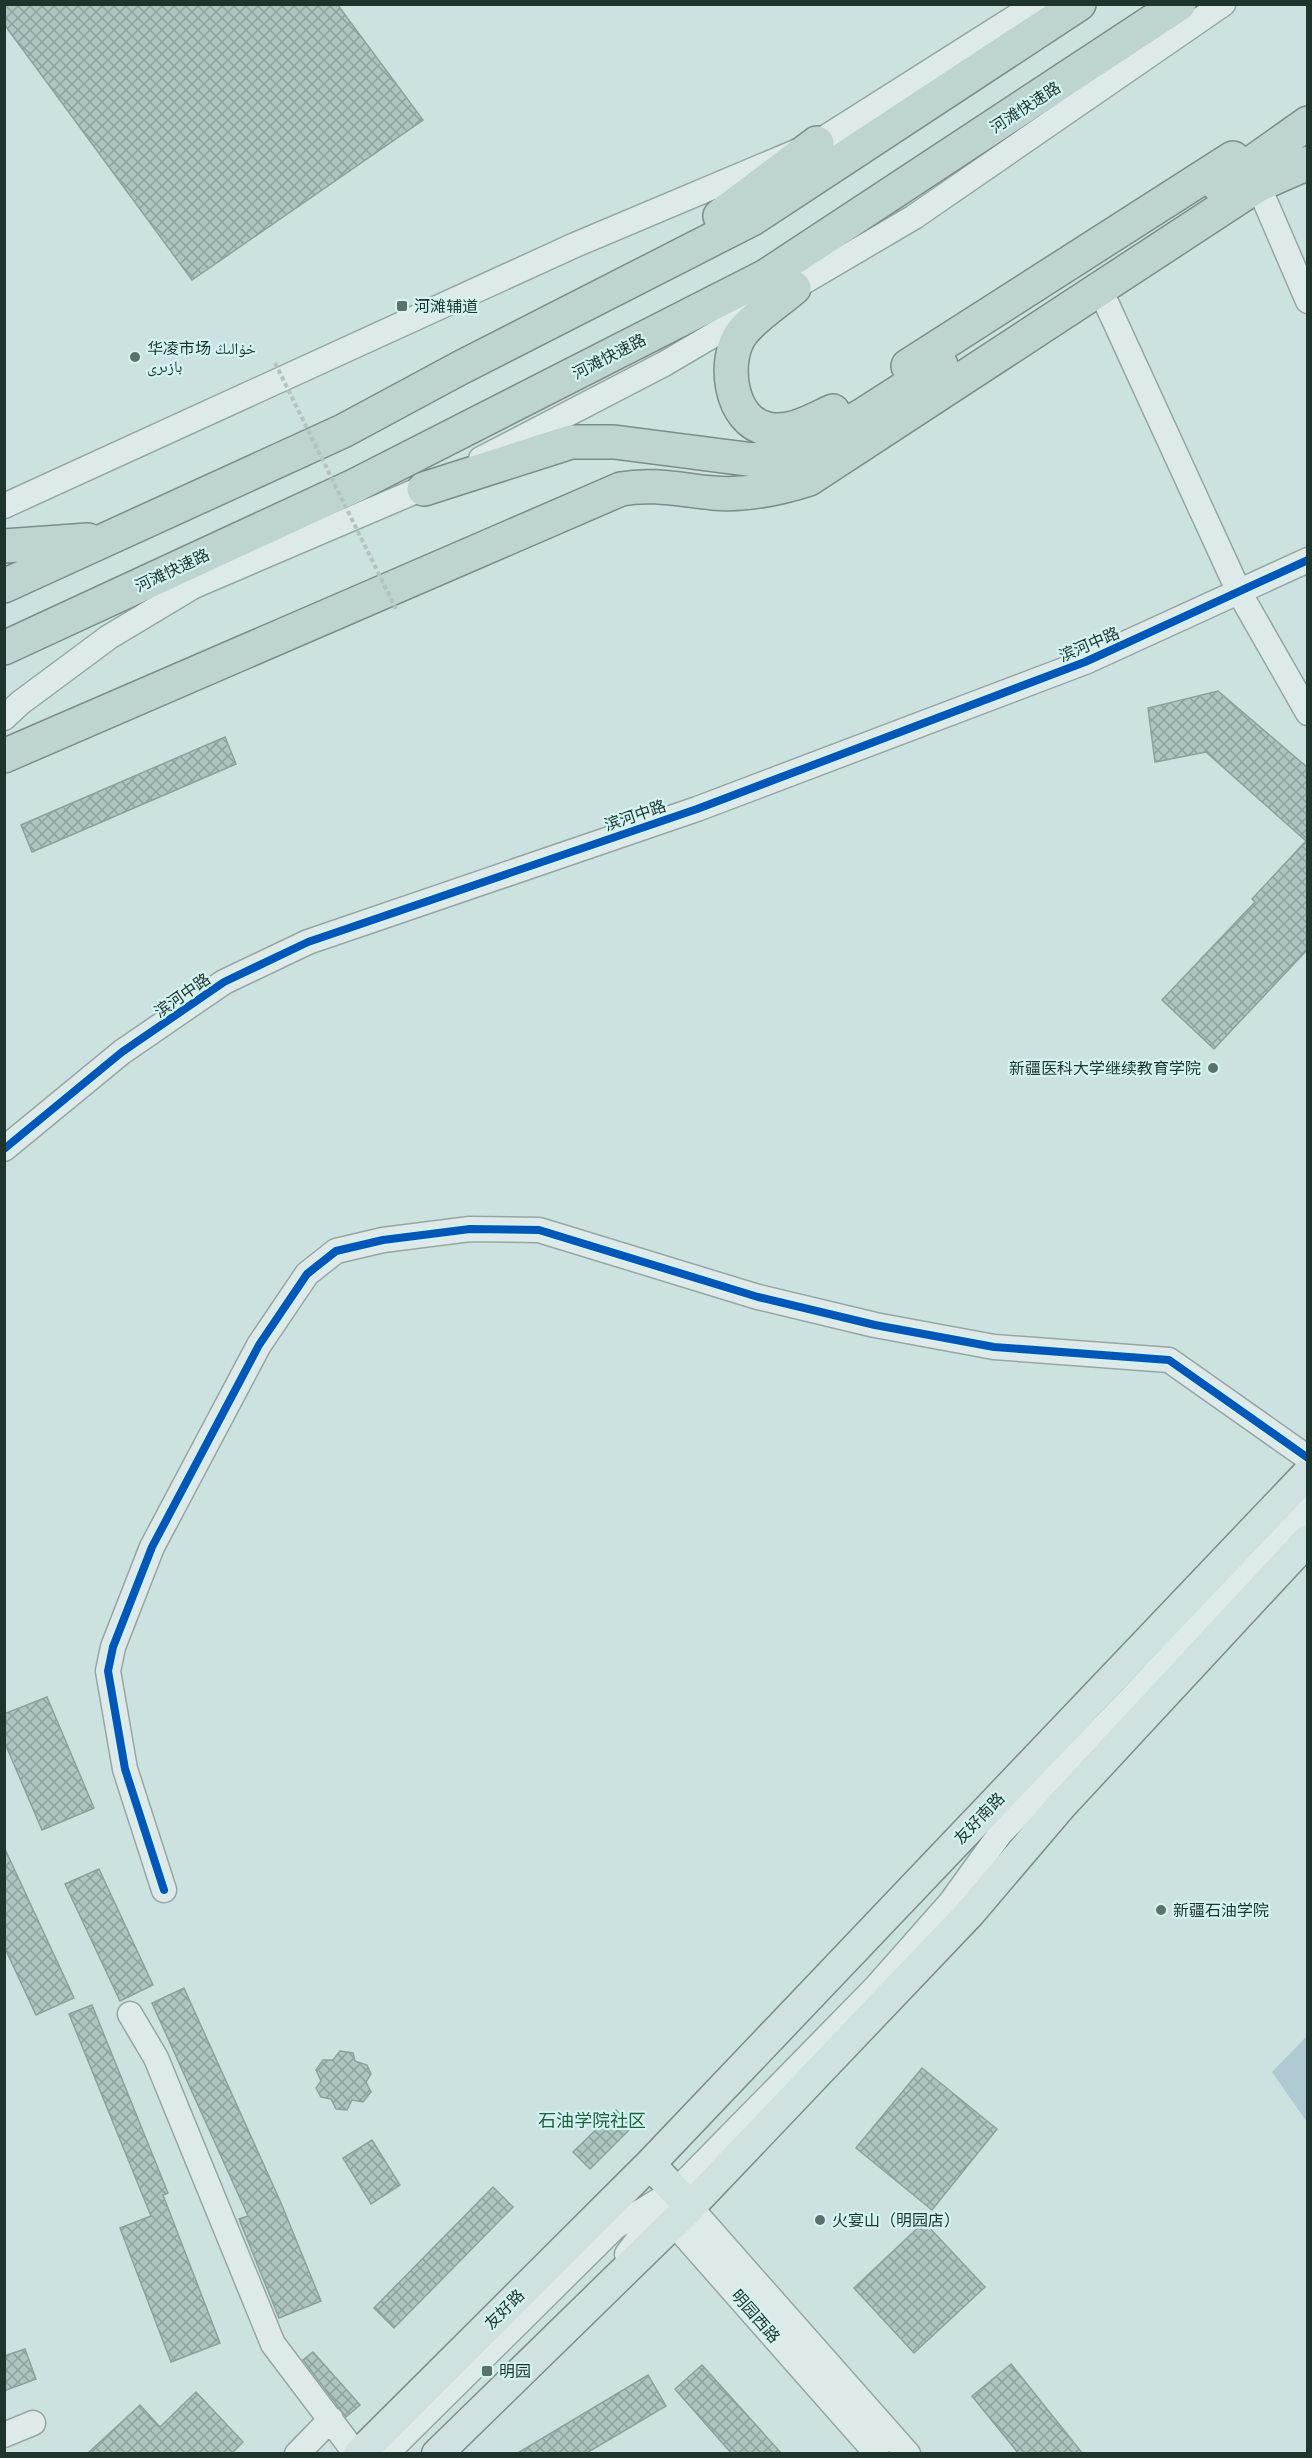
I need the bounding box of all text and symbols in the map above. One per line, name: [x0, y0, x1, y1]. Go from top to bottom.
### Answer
street label: 河滩快速路: [986, 77, 1064, 137]
place label: 河滩辅道: [414, 296, 478, 316]
marker: 河滩辅道: [395, 299, 409, 313]
street label: 河滩快速路: [569, 329, 649, 383]
place label: 华凌市场 خۇالىڭ بازىرى: [147, 338, 256, 377]
marker: 华凌市场 خۇالىڭ بازىرى: [128, 350, 142, 364]
street label: 河滩快速路: [132, 544, 212, 596]
street label: 滨河中路: [1056, 622, 1122, 666]
street label: 滨河中路: [601, 795, 669, 835]
street label: 滨河中路: [150, 968, 214, 1022]
place label: 新疆医科大学继续教育学院: [1009, 1058, 1201, 1078]
marker: 新疆医科大学继续教育学院: [1206, 1061, 1220, 1075]
street label: 友好南路: [950, 1788, 1008, 1848]
place label: 新疆石油学院: [1173, 1900, 1269, 1920]
marker: 新疆石油学院: [1154, 1903, 1168, 1917]
district label: 石油学院社区: [538, 2109, 646, 2132]
place label: 火宴山（明园店）: [832, 2210, 960, 2230]
marker: 火宴山（明园店）: [813, 2213, 827, 2227]
street label: 友好路: [480, 2285, 528, 2333]
street label: 明园西路: [727, 2285, 785, 2347]
place label: 明园: [499, 2361, 531, 2381]
marker: 明园: [480, 2364, 494, 2378]

